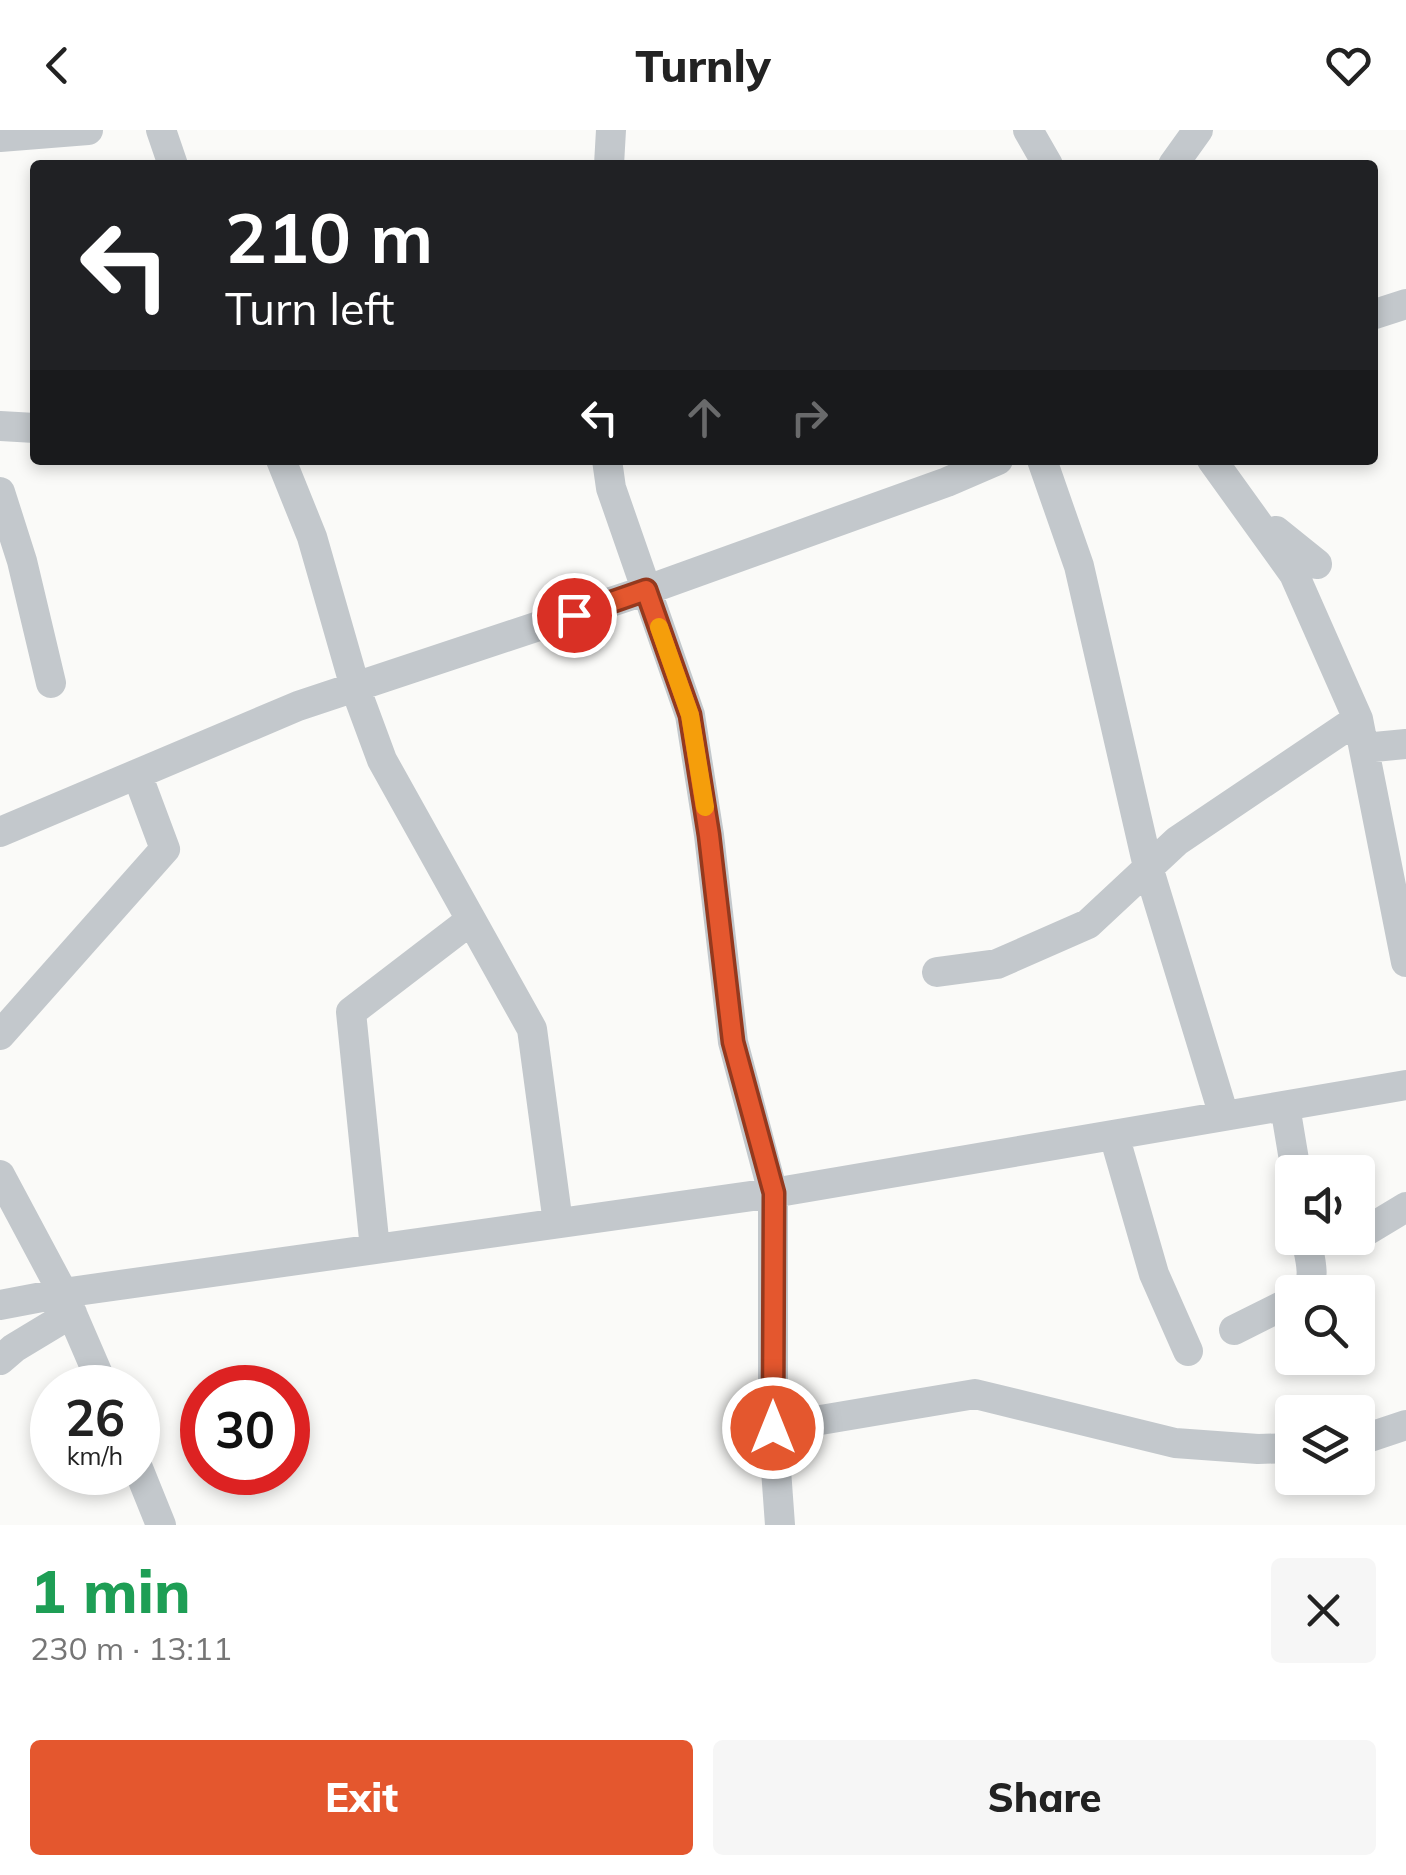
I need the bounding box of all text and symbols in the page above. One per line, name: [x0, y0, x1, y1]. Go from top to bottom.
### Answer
text: Turnly: [635, 37, 771, 93]
icon: back: [30, 38, 85, 93]
icon: heart: [1321, 38, 1376, 93]
text: 210 m: [225, 193, 433, 281]
icon: left: [60, 200, 190, 330]
text: Turn left: [225, 280, 394, 336]
icon: left: [572, 390, 627, 445]
icon: ahead: [677, 390, 732, 445]
icon: right: [782, 390, 837, 445]
pin: [532, 573, 617, 658]
icon: arrive: [547, 588, 602, 643]
map controls: [1275, 1155, 1375, 1495]
button: sound: [1275, 1155, 1375, 1255]
button: search: [1275, 1275, 1375, 1375]
speed limit sign: 30: [180, 1365, 310, 1495]
position arrow: [721, 1376, 825, 1480]
text: 26: [65, 1386, 125, 1449]
button: layers: [1275, 1395, 1375, 1495]
text: km/h: [67, 1440, 123, 1471]
text: 1 min: [30, 1553, 191, 1628]
button: close: [1271, 1558, 1376, 1663]
text: 230 m · 13:11: [30, 1628, 232, 1668]
button: Exit: [30, 1740, 693, 1855]
button: Share: [713, 1740, 1376, 1855]

